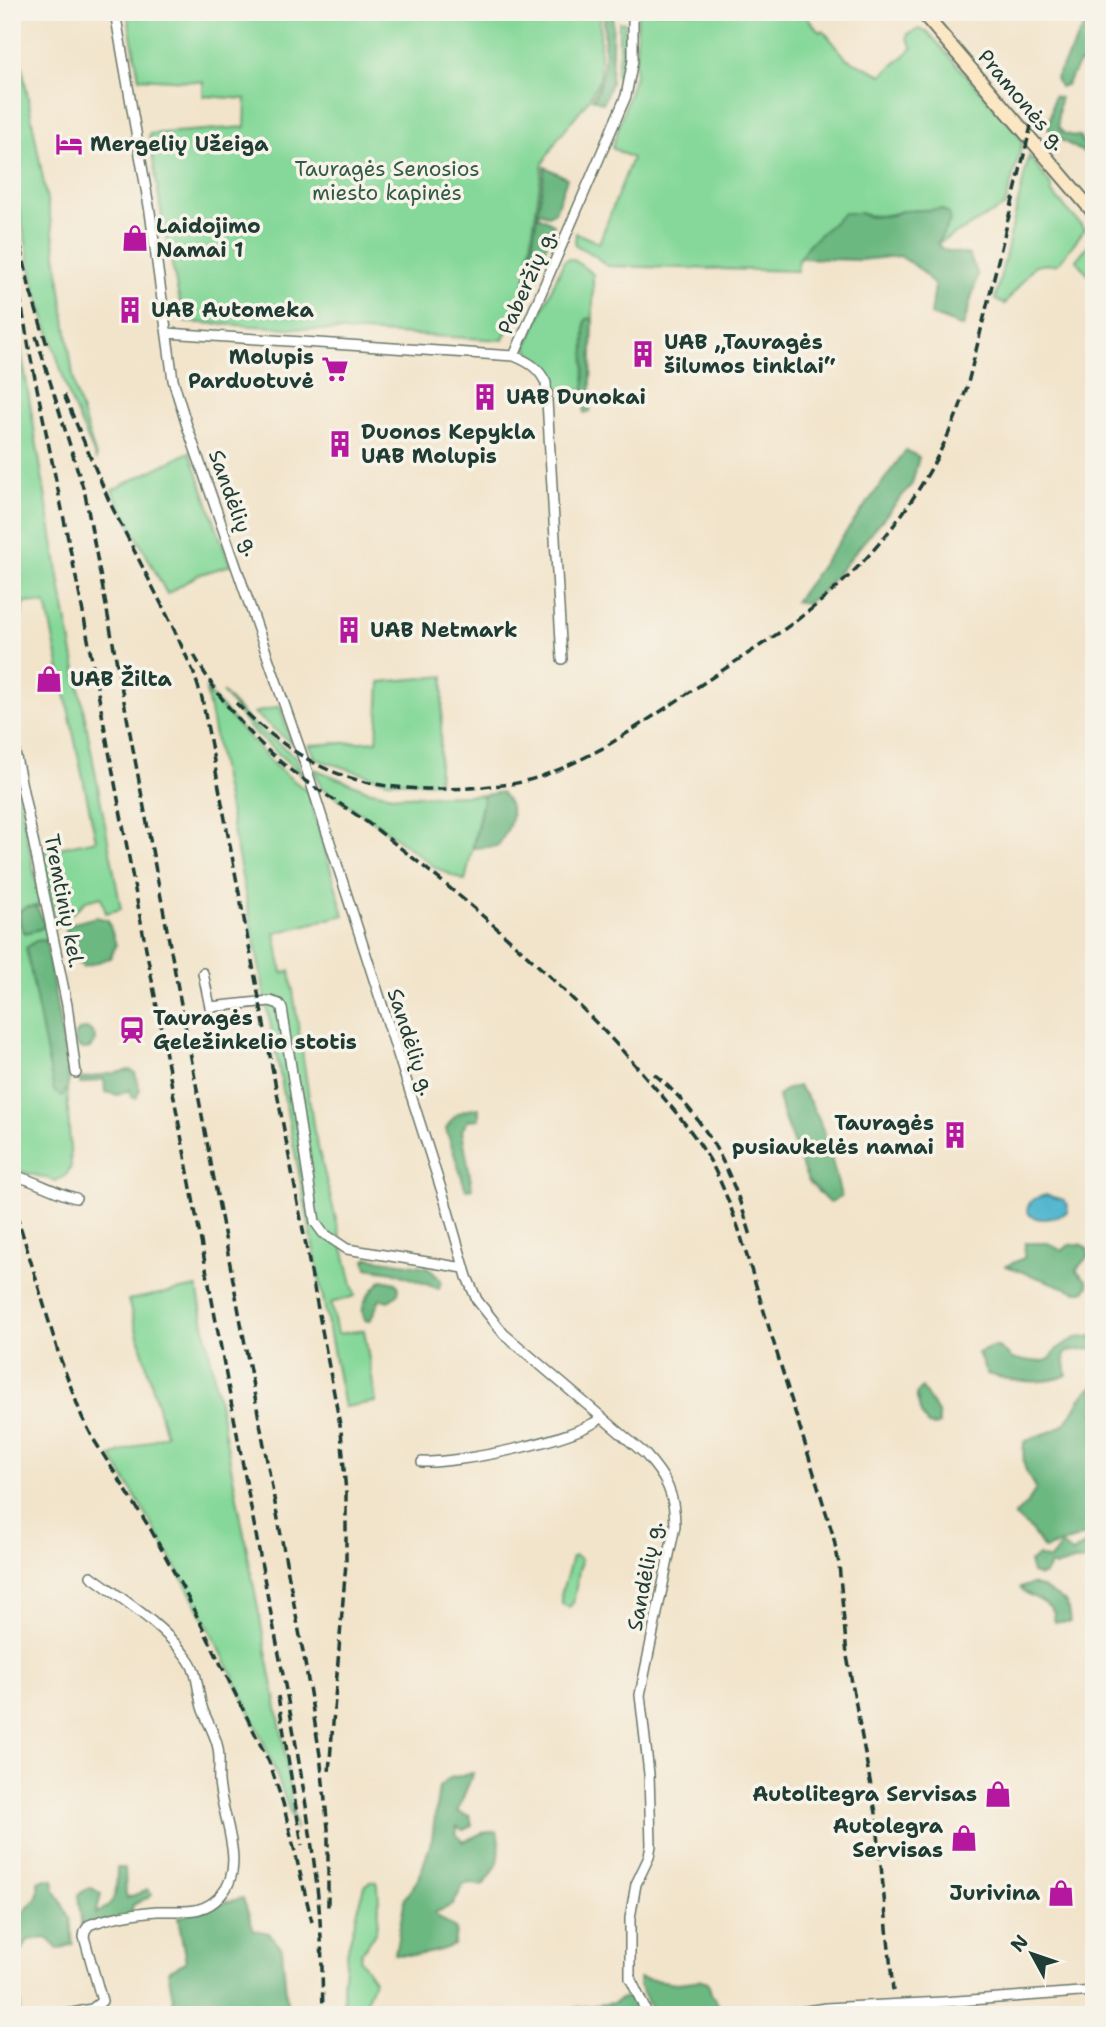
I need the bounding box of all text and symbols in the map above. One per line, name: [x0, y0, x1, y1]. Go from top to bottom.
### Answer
street label: Pramonės g.: [971, 44, 1073, 156]
hotel icon: Mergelių Užeiga: [54, 129, 84, 159]
place label: Mergelių Užeiga: [90, 130, 269, 158]
park label: Tauragės Senosios miesto kapinės: [294, 155, 480, 207]
place label: Laidojimo Namai 1: [156, 212, 261, 264]
shop icon: Laidojimo Namai 1: [120, 223, 150, 253]
street label: Paberžių g.: [491, 225, 563, 339]
building icon: UAB Automeka: [115, 295, 145, 325]
place label: UAB Automeka: [151, 296, 314, 324]
place label: UAB „Tauragės šilumos tinklai“: [664, 328, 836, 380]
building icon: UAB „Tauragės šilumos tinklai“: [628, 339, 658, 369]
place label: Molupis Parduotuvė: [188, 343, 314, 395]
supermarket icon: Molupis Parduotuvė: [320, 354, 350, 384]
building icon: UAB Dunokai: [470, 382, 500, 412]
place label: UAB Dunokai: [506, 383, 646, 411]
place label: Duonos Kepykla UAB Molupis: [361, 418, 536, 470]
building icon: Duonos Kepykla UAB Molupis: [325, 429, 355, 459]
street label: Sandėlių g.: [202, 446, 266, 560]
building icon: UAB Netmark: [334, 615, 364, 645]
place label: UAB Netmark: [370, 616, 518, 644]
shop icon: UAB Žilta: [34, 664, 64, 694]
place label: UAB Žilta: [70, 665, 172, 693]
street label: Tremtinių kel.: [37, 831, 91, 971]
street label: Sandėlių g.: [380, 985, 442, 1099]
place label: Tauragės Geležinkelio stotis: [153, 1004, 357, 1056]
station icon: Tauragės Geležinkelio stotis: [117, 1015, 147, 1045]
place label: Tauragės pusiaukelės namai: [732, 1109, 934, 1161]
building icon: Tauragės pusiaukelės namai: [940, 1120, 970, 1150]
street label: Sandėlių g.: [621, 1519, 669, 1633]
shop icon: Autolitegra Servisas: [983, 1779, 1013, 1809]
place label: Autolitegra Servisas: [752, 1780, 977, 1808]
place label: Autolegra Servisas: [833, 1812, 944, 1864]
shop icon: Autolegra Servisas: [949, 1823, 979, 1853]
shop icon: Jurivina: [1046, 1878, 1076, 1908]
place label: Jurivina: [949, 1879, 1041, 1907]
north arrow: [998, 1918, 1068, 1988]
text: N: [1005, 1930, 1034, 1957]

